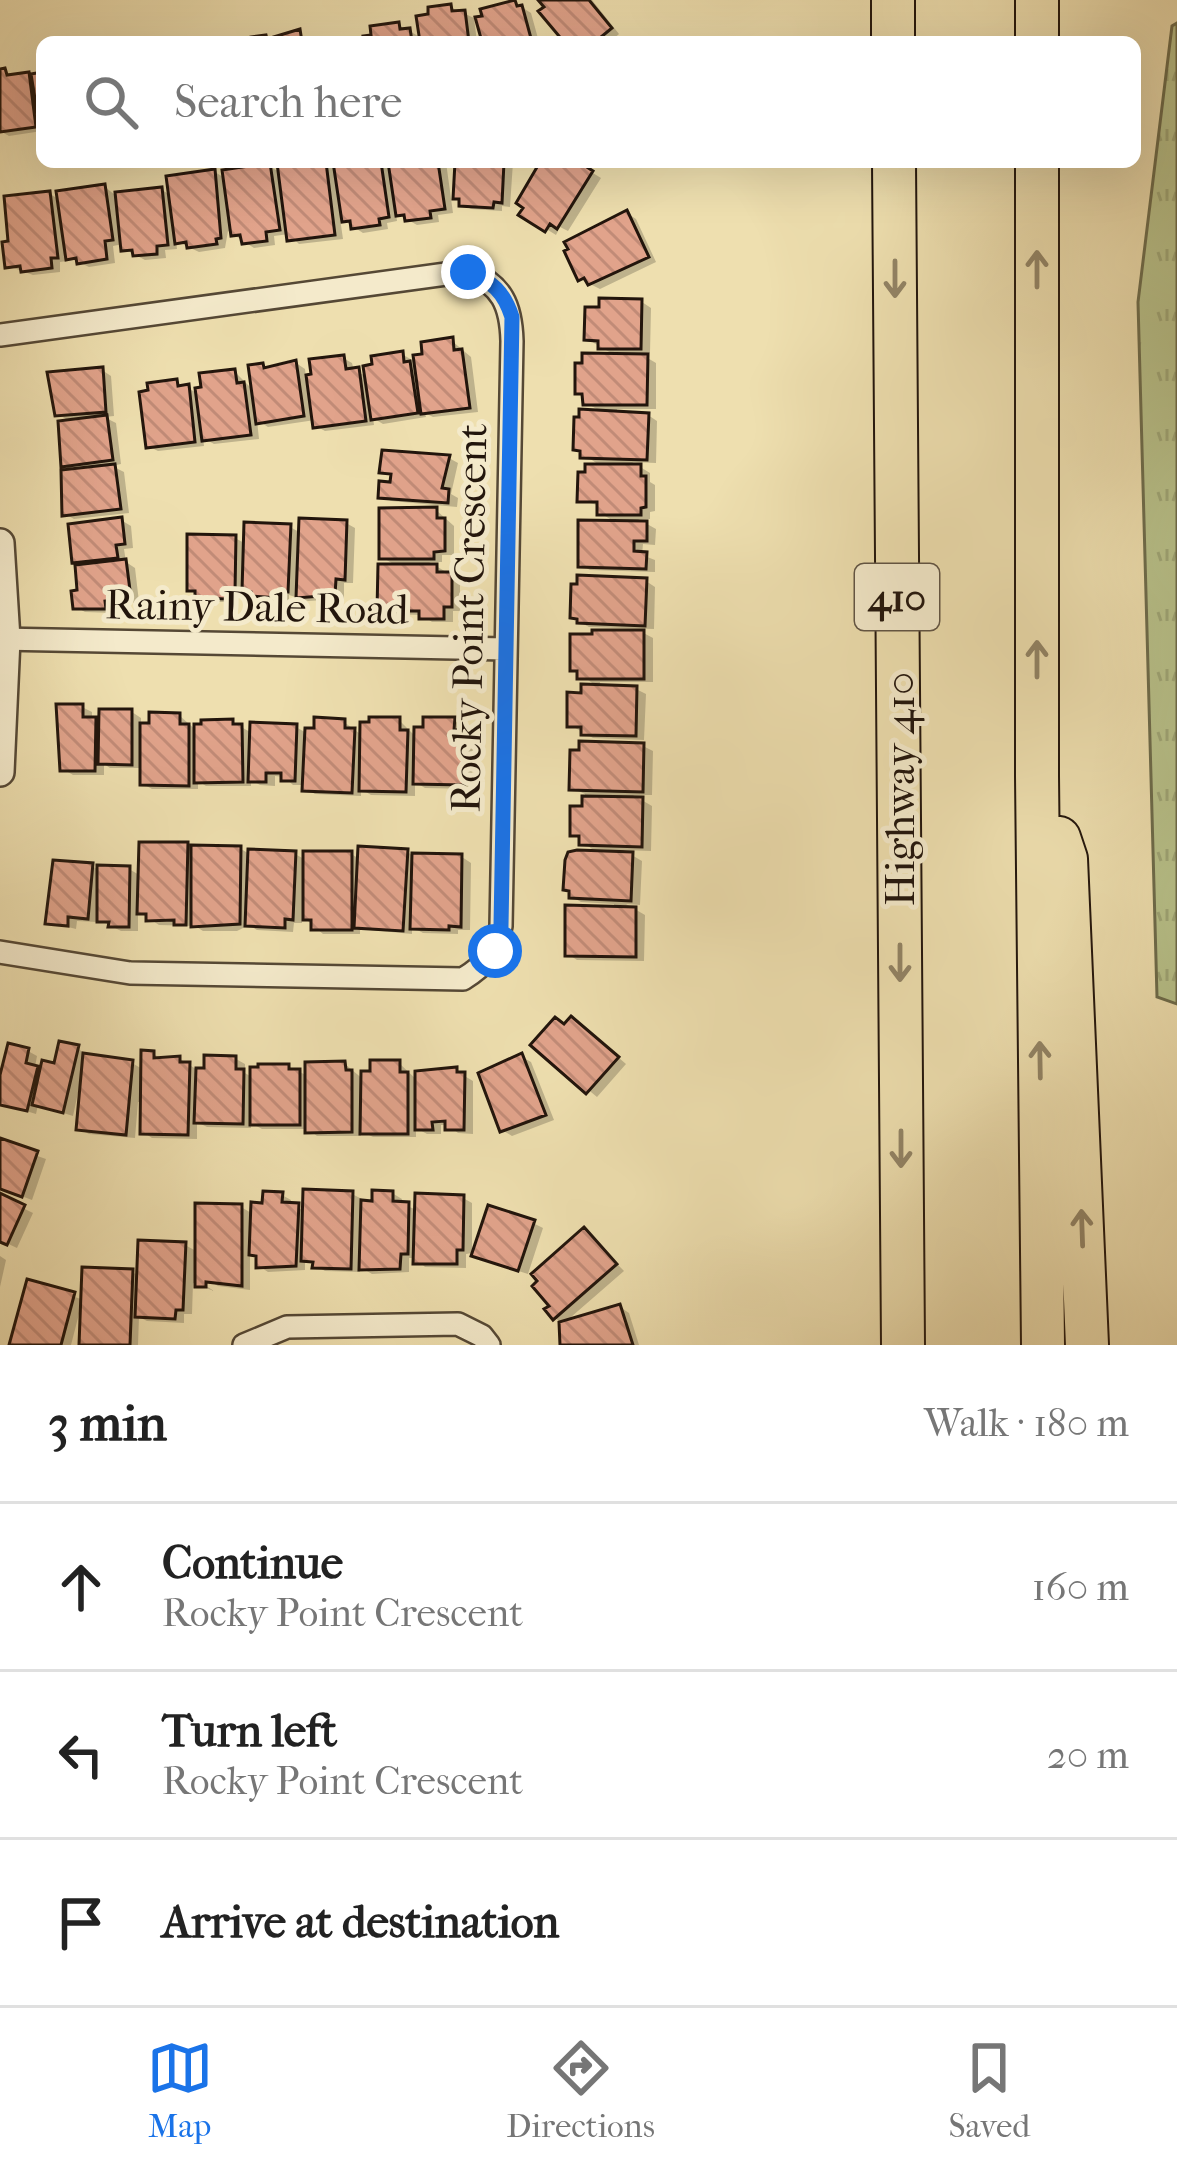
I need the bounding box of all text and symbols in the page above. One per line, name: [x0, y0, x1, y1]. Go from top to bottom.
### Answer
search box: [36, 36, 1141, 168]
icon: search: [78, 69, 144, 135]
text: Search here: [174, 76, 402, 129]
route end: [441, 245, 495, 299]
one-way arrow: [1026, 250, 1048, 289]
one-way arrow: [884, 259, 906, 298]
street label: Rocky Point Crescent: [442, 423, 497, 813]
road number: 410: [855, 564, 939, 630]
street label: Rainy Dale Road: [105, 580, 410, 635]
one-way arrow: [1026, 640, 1048, 679]
street label: Highway 410: [876, 672, 925, 906]
route start: [468, 924, 522, 978]
one-way arrow: [889, 943, 911, 982]
one-way arrow: [1029, 1041, 1051, 1080]
one-way arrow: [890, 1129, 912, 1168]
one-way arrow: [1070, 1209, 1093, 1248]
text: 3 min: [48, 1393, 167, 1453]
text: Walk · 180 m: [924, 1400, 1129, 1446]
text: Continue: [162, 1537, 343, 1590]
icon: ahead: [48, 1554, 114, 1620]
text: 160 m: [1032, 1564, 1129, 1610]
text: Rocky Point Crescent: [162, 1590, 523, 1636]
text: Turn left: [162, 1705, 337, 1758]
icon: left: [48, 1722, 114, 1788]
text: 20 m: [1047, 1732, 1129, 1778]
text: Rocky Point Crescent: [162, 1758, 523, 1804]
icon: arrive: [48, 1890, 114, 1956]
text: Arrive at destination: [162, 1896, 559, 1949]
tab: Map: [147, 2035, 213, 2146]
tab: Directions: [506, 2035, 655, 2146]
tab: Saved: [948, 2035, 1030, 2146]

